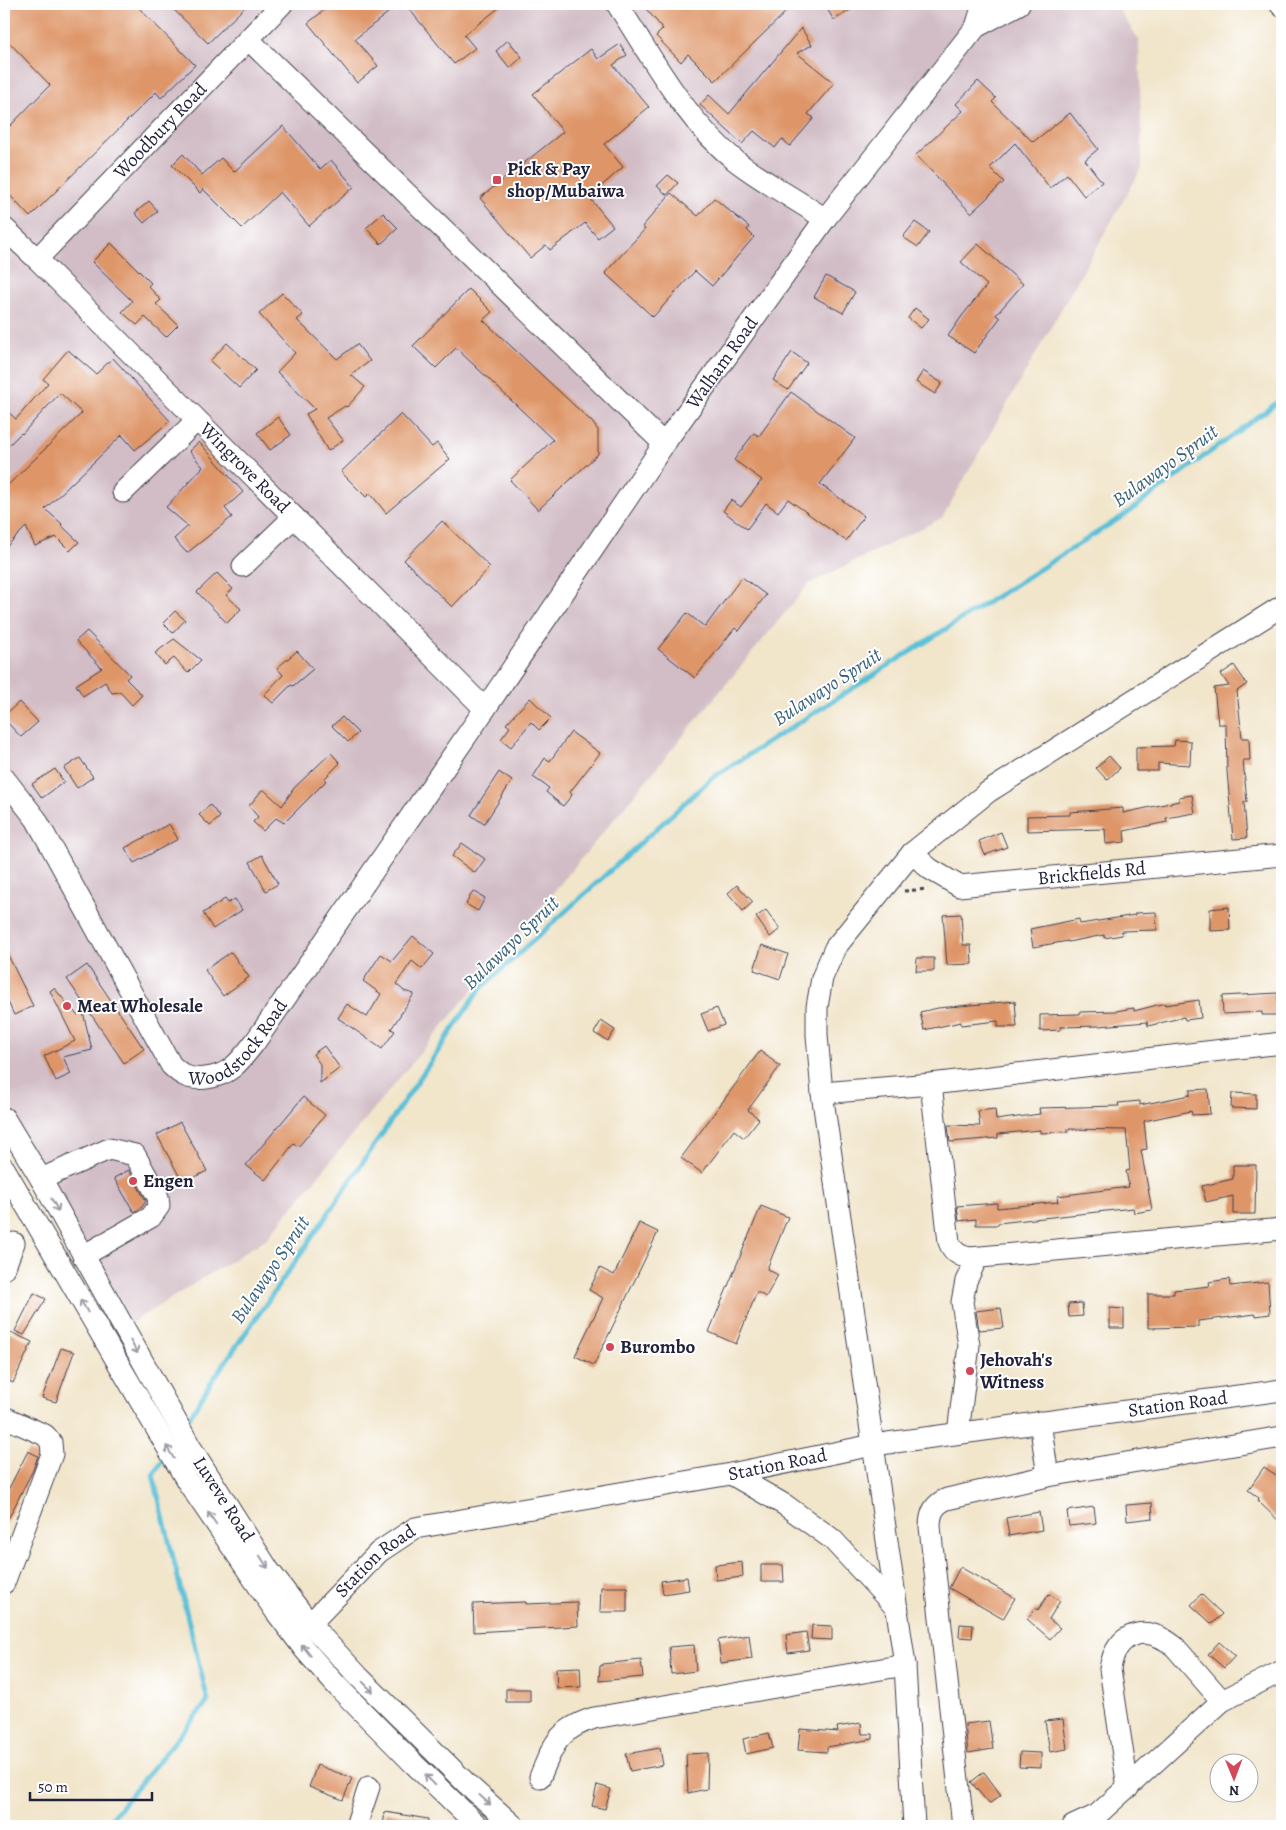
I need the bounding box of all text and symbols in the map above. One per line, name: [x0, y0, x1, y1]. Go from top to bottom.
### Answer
street label: Woodbury Road: [107, 76, 213, 185]
place label: Pick & Pay shop/Mubaiwa: [507, 156, 626, 204]
marker: Pick & Pay shop/Mubaiwa: [491, 174, 503, 186]
street label: Walham Road: [680, 311, 765, 415]
street label: Wingrove Road: [193, 416, 297, 520]
water label: Bulawayo Spruit: [1107, 418, 1224, 513]
water label: Bulawayo Spruit: [768, 641, 888, 732]
street label: Brickfields Rd: [1036, 855, 1148, 891]
water label: Bulawayo Spruit: [457, 889, 566, 996]
place label: Meat Wholesale: [77, 993, 203, 1019]
street label: Woodstock Road: [187, 993, 294, 1092]
marker: Meat Wholesale: [61, 1000, 73, 1012]
place label: Engen: [143, 1168, 194, 1194]
marker: Engen: [127, 1175, 139, 1187]
one-way arrow: [50, 1198, 60, 1213]
water label: Bulawayo Spruit: [224, 1210, 317, 1329]
one-way arrow: [78, 1299, 88, 1314]
place label: Burombo: [620, 1334, 695, 1360]
one-way arrow: [129, 1340, 139, 1355]
marker: Burombo: [604, 1341, 616, 1353]
place label: Jehovah's Witness: [979, 1347, 1053, 1395]
marker: Jehovah's Witness: [964, 1365, 976, 1377]
street label: Station Road: [1126, 1384, 1230, 1424]
street label: Station Road: [726, 1442, 830, 1487]
one-way arrow: [164, 1445, 174, 1460]
street label: Luveve Road: [187, 1451, 261, 1548]
one-way arrow: [207, 1511, 217, 1525]
street label: Station Road: [329, 1518, 421, 1603]
one-way arrow: [259, 1555, 269, 1569]
one-way arrow: [300, 1644, 311, 1657]
one-way arrow: [362, 1681, 375, 1693]
north arrow: [1208, 1752, 1258, 1802]
scale bar: [30, 1770, 152, 1802]
one-way arrow: [424, 1774, 436, 1787]
text: 50 m: [38, 1777, 68, 1797]
text: N: [1229, 1781, 1239, 1800]
one-way arrow: [478, 1794, 491, 1806]

